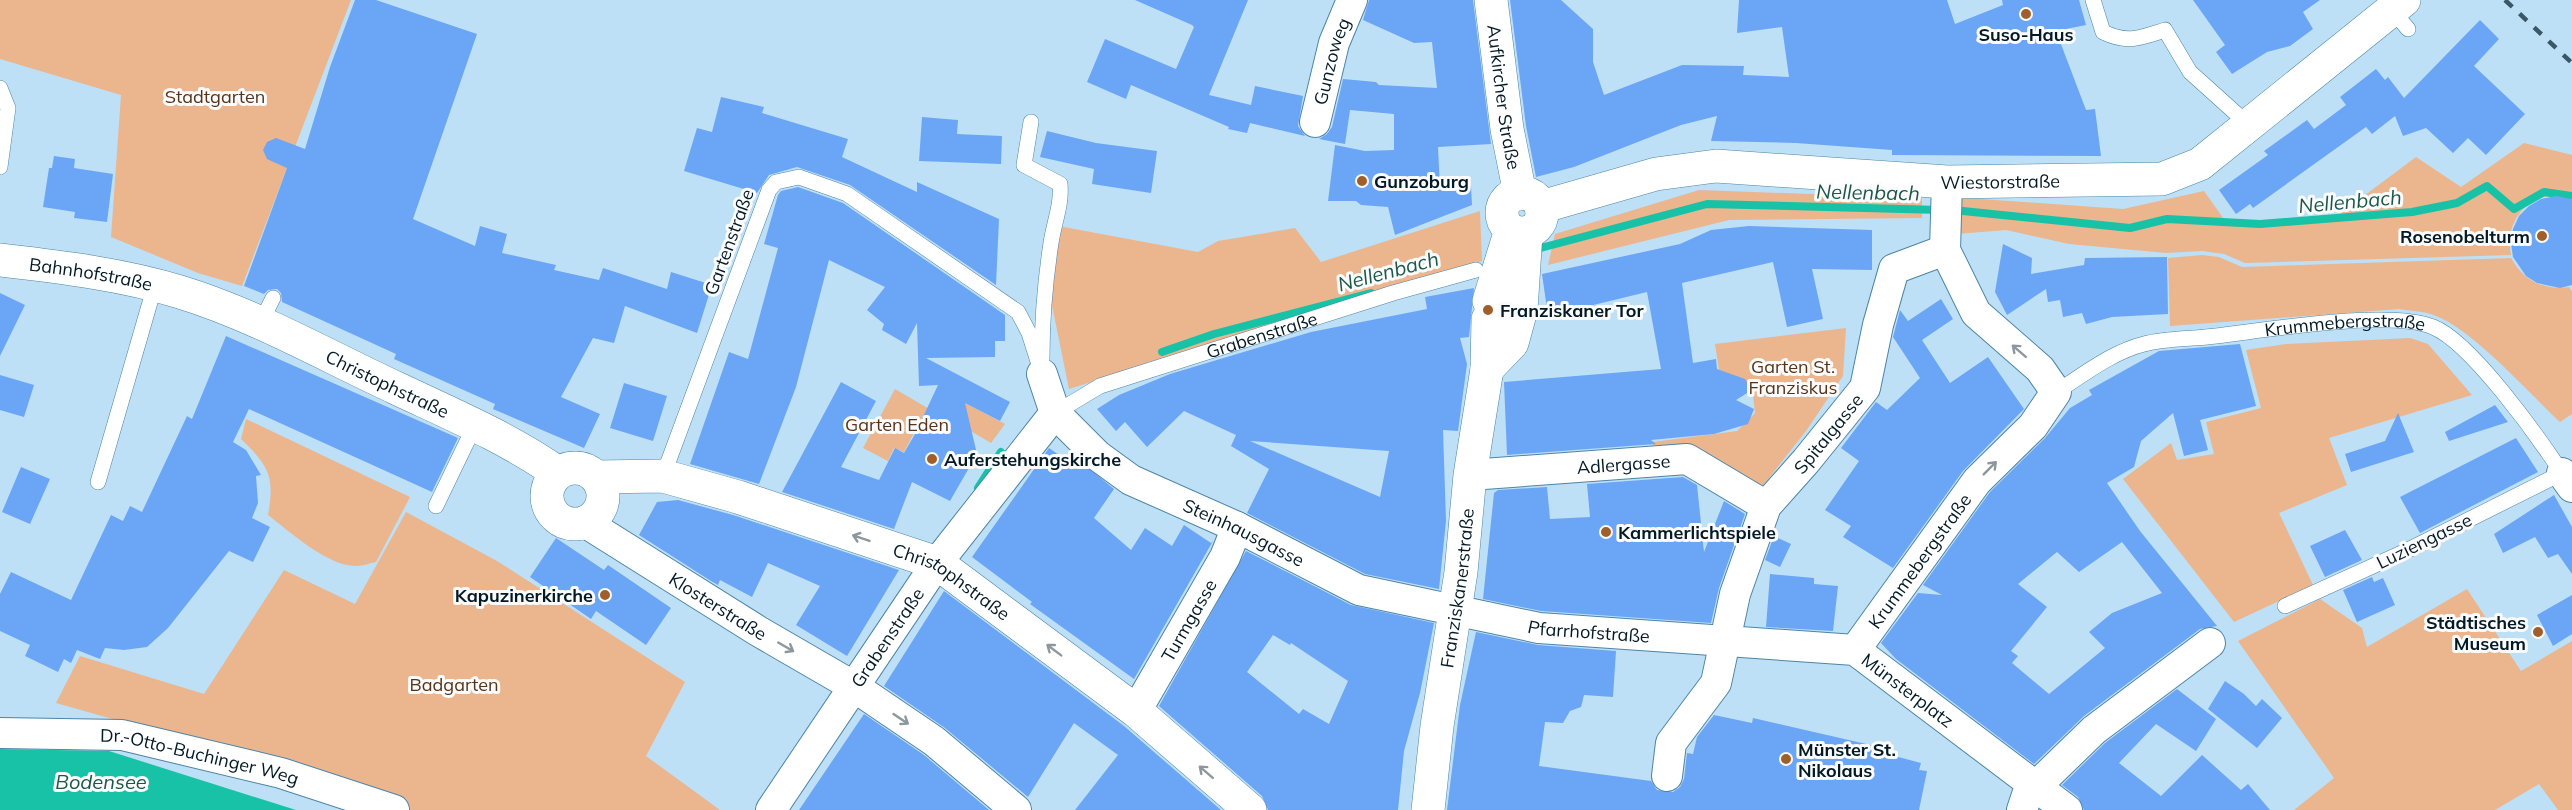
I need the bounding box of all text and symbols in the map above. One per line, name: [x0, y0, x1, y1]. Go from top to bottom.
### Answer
marker: Suso-Haus: [2019, 7, 2033, 21]
street label: Gunzoweg: [1308, 14, 1355, 107]
street label: Aufkircher Straße: [1483, 23, 1526, 172]
place label: Suso-Haus: [1978, 23, 2074, 46]
park label: Stadtgarten: [165, 85, 265, 108]
street label: Wiestorstraße: [1940, 169, 2060, 194]
place label: Gunzoburg: [1374, 170, 1469, 193]
marker: Gunzoburg: [1355, 174, 1369, 188]
water label: Nellenbach: [1816, 179, 1920, 205]
water label: Nellenbach: [2297, 184, 2403, 218]
street label: Gartenstraße: [699, 186, 759, 298]
place label: Rosenobelturm: [2400, 225, 2530, 248]
marker: Rosenobelturm: [2535, 229, 2549, 243]
water label: Nellenbach: [1335, 246, 1441, 296]
street label: Bahnhofstraße: [28, 252, 155, 295]
place label: Franziskaner Tor: [1500, 299, 1644, 322]
marker: Franziskaner Tor: [1481, 303, 1495, 317]
street label: Grabenstraße: [1203, 306, 1320, 363]
street label: Krummebergstraße: [2263, 308, 2428, 341]
street label: Christophstraße: [322, 344, 453, 423]
one-way arrow: [2012, 344, 2027, 358]
park label: Garten St. Franziskus: [1749, 355, 1838, 399]
street label: Spitalgasse: [1789, 389, 1868, 479]
park label: Garten Eden: [845, 413, 949, 436]
place label: Auferstehungskirche: [944, 448, 1121, 471]
street label: Adlergasse: [1576, 449, 1671, 479]
marker: Auferstehungskirche: [925, 452, 939, 466]
one-way arrow: [1982, 461, 1997, 476]
street label: Krummebergstraße: [1863, 489, 1976, 633]
street label: Steinhausgasse: [1180, 493, 1308, 571]
street label: Franziskanerstraße: [1435, 507, 1478, 669]
street label: Luziengasse: [2373, 508, 2475, 574]
place label: Kammerlichtspiele: [1618, 521, 1776, 544]
marker: Kammerlichtspiele: [1599, 525, 1613, 539]
one-way arrow: [852, 532, 871, 543]
street label: Christophstraße: [890, 538, 1015, 625]
street label: Klosterstraße: [665, 567, 771, 645]
street label: Turmgasse: [1156, 575, 1221, 666]
street label: Grabenstraße: [845, 583, 929, 692]
place label: Kapuzinerkirche: [455, 584, 593, 607]
marker: Kapuzinerkirche: [598, 588, 612, 602]
place label: Städtisches Museum: [2426, 611, 2526, 655]
street label: Pfarrhofstraße: [1526, 614, 1651, 647]
marker: Städtisches Museum: [2531, 625, 2545, 639]
one-way arrow: [777, 642, 795, 653]
one-way arrow: [1046, 644, 1062, 656]
street label: Münsterplatz: [1857, 648, 1958, 732]
park label: Badgarten: [409, 673, 499, 696]
one-way arrow: [893, 713, 909, 725]
street label: Dr.-Otto-Buchinger Weg: [100, 723, 302, 790]
place label: Münster St. Nikolaus: [1798, 738, 1896, 782]
marker: Münster St. Nikolaus: [1779, 752, 1793, 766]
one-way arrow: [1199, 765, 1214, 779]
water label: Bodensee: [55, 769, 147, 794]

